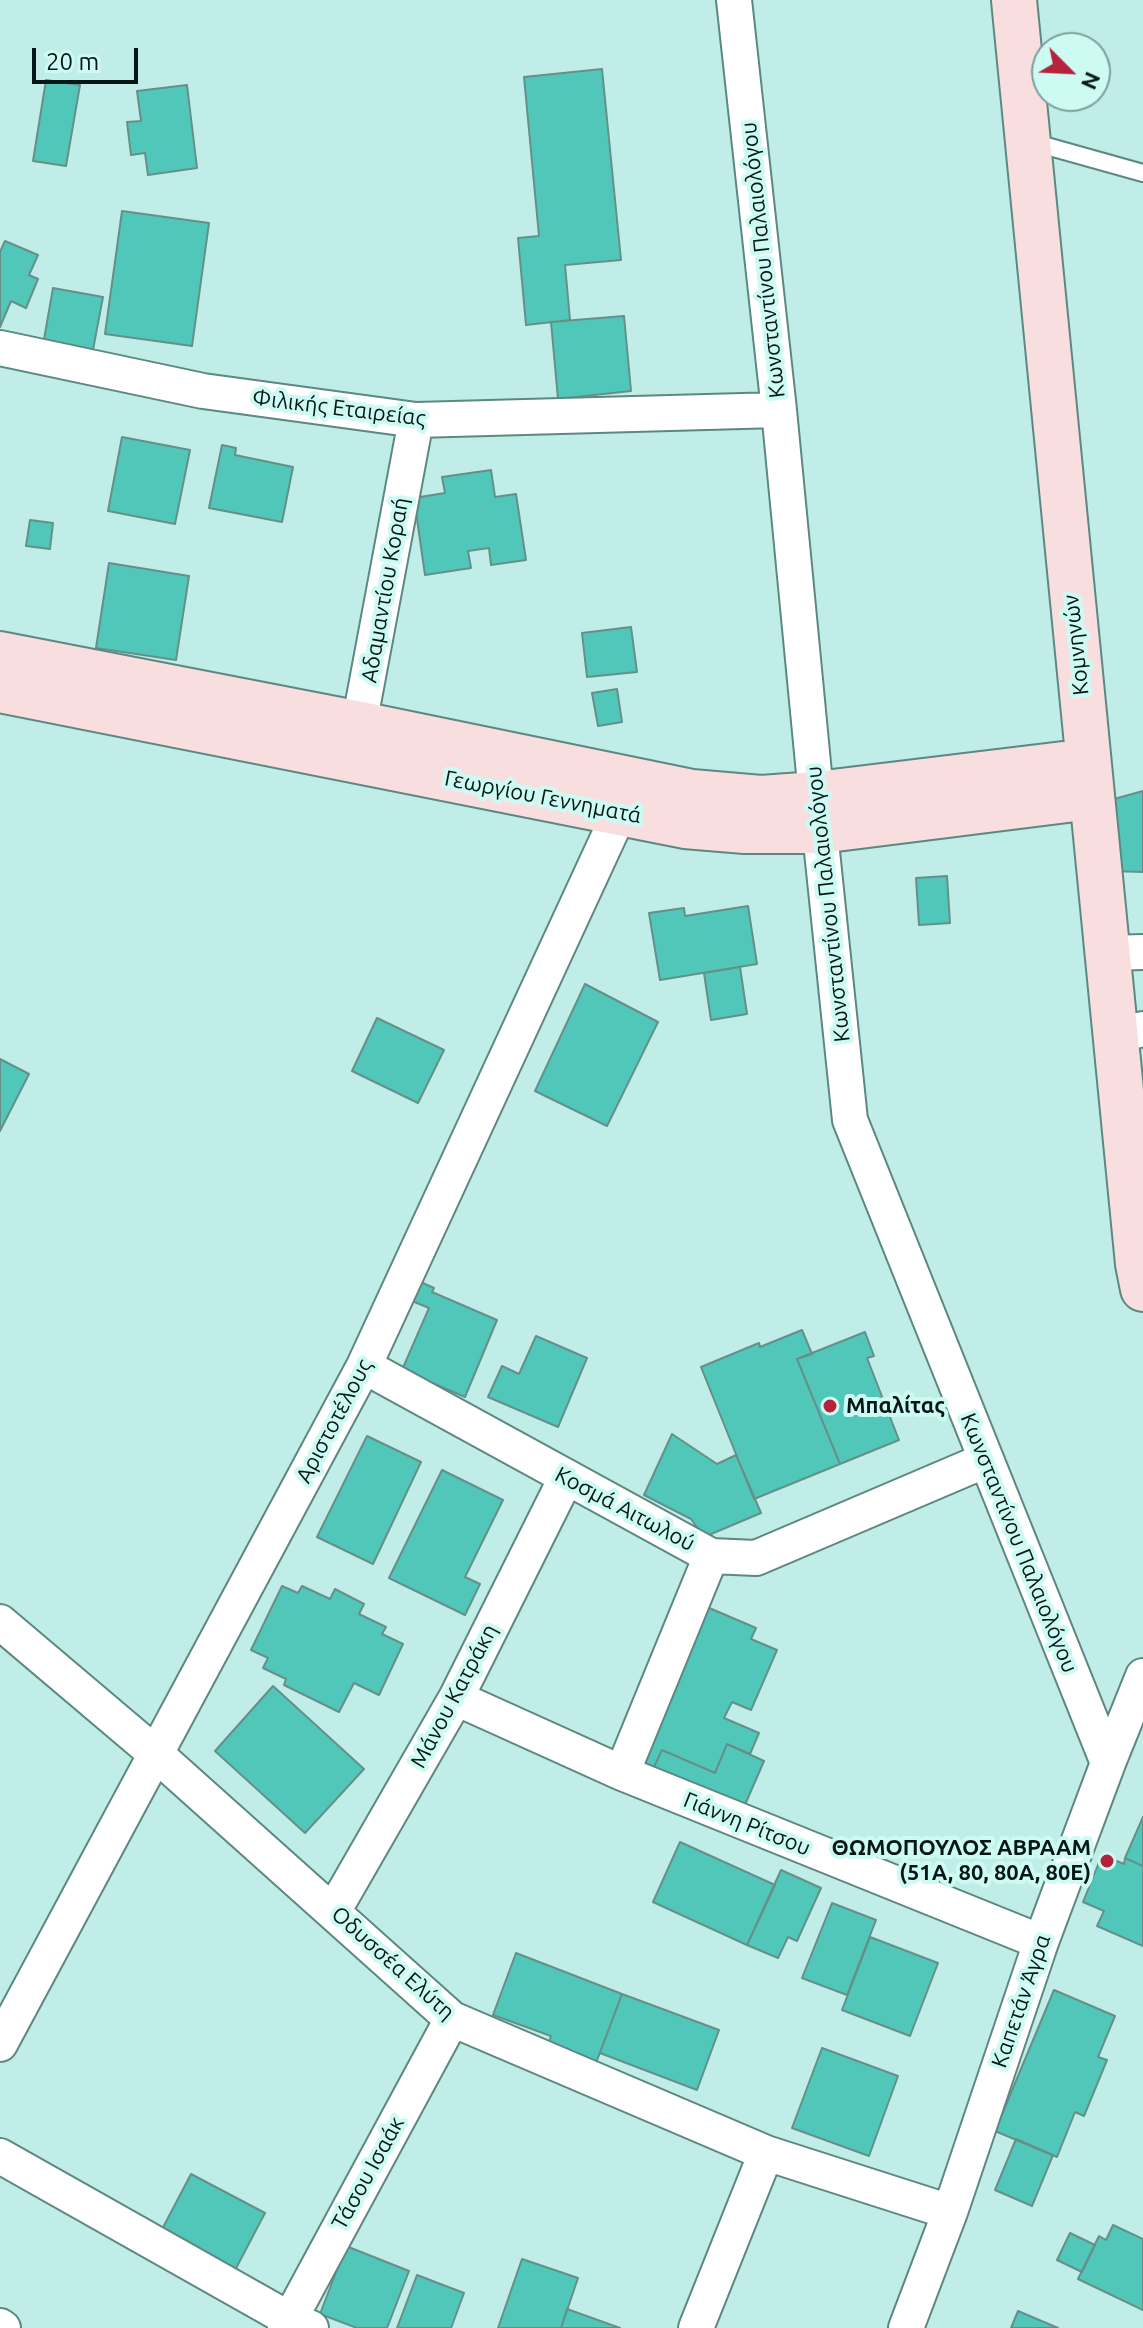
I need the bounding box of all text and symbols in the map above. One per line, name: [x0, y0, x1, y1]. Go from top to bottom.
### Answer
scale bar: [36, 32, 142, 82]
north arrow: [1031, 32, 1111, 112]
text: 20 m: [46, 48, 99, 75]
text: N: [1077, 69, 1106, 94]
street label: Κωνσταντίνου Παλαιολόγου: [735, 121, 791, 399]
street label: Φιλικής Εταιρείας: [251, 384, 427, 432]
street label: Αδαμαντίου Κοραή: [356, 495, 414, 685]
street label: Κομνηνών: [1058, 593, 1094, 697]
street label: Γεωργίου Γεννηματά: [442, 765, 644, 829]
street label: Κωνσταντίνου Παλαιολόγου: [800, 765, 856, 1043]
street label: Αριστοτέλους: [290, 1354, 378, 1488]
place label: Μπαλίτας: [846, 1393, 945, 1419]
marker: Μπαλίτας: [821, 1397, 839, 1415]
street label: Κωνσταντίνου Παλαιολόγου: [955, 1409, 1083, 1677]
street label: Κοσμά Αιτωλού: [551, 1461, 699, 1557]
street label: Μάνου Κατράκη: [405, 1619, 503, 1773]
street label: Γιάννη Ρίτσου: [680, 1787, 814, 1861]
place label: ΘΩΜΟΠΟΥΛΟΣ ΑΒΡΑΑΜ (51Α, 80, 80Α, 80Ε): [831, 1835, 1091, 1886]
marker: ΘΩΜΟΠΟΥΛΟΣ ΑΒΡΑΑΜ (51Α, 80, 80Α, 80Ε): [1098, 1852, 1116, 1870]
street label: Οδυσσέα Ελύτη: [326, 1901, 460, 2025]
street label: Καπετάν Άγρα: [986, 1931, 1056, 2071]
street label: Τάσου Ισαάκ: [326, 2112, 410, 2234]

